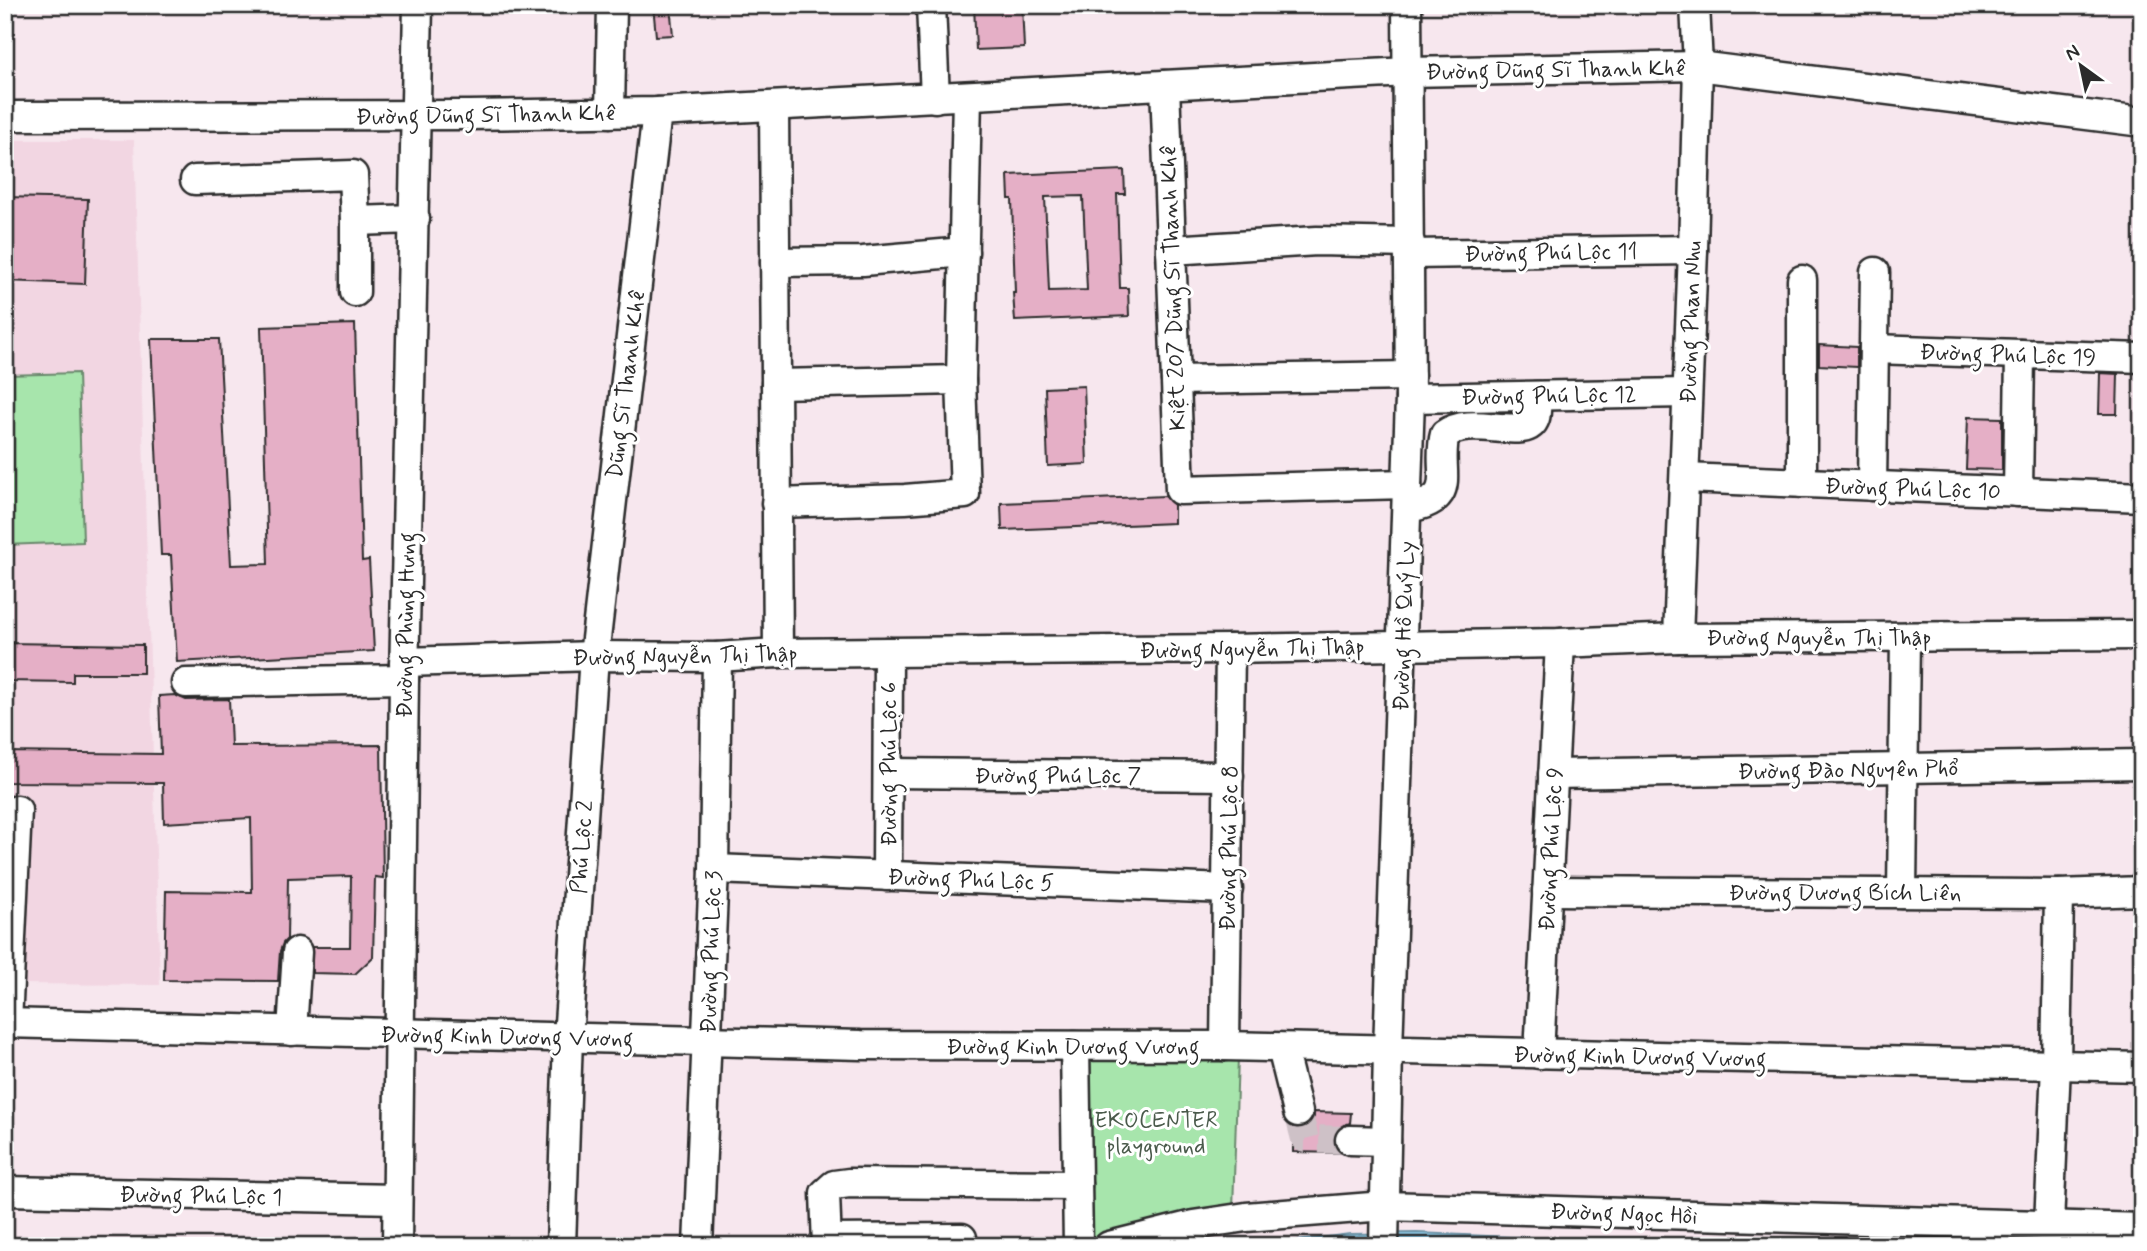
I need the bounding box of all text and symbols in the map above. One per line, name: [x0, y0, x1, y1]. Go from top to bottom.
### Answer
north arrow: [2046, 32, 2116, 102]
text: N: [2060, 39, 2085, 67]
street label: Đường Dũng Sĩ Thanh Khê: [1426, 54, 1686, 90]
street label: Đường Dũng Sĩ Thanh Khê: [356, 99, 616, 135]
street label: Kiệt 207 Dũng Sĩ Thanh Khê: [1154, 145, 1196, 431]
street label: Đường Phú Lộc 11: [1464, 237, 1638, 273]
street label: Đường Phan Nhu: [1674, 240, 1712, 404]
street label: Dũng Sĩ Thanh Khê: [601, 288, 655, 481]
street label: Đường Phú Lộc 19: [1919, 338, 2097, 376]
street label: Đường Phú Lộc 12: [1461, 380, 1637, 416]
street label: Đường Phú Lộc 10: [1824, 472, 2001, 510]
street label: Đường Phùng Hưng: [390, 532, 426, 718]
street label: Đường Hồ Quý Ly: [1387, 541, 1425, 712]
street label: Đường Nguyễn Thị Thập: [1706, 624, 1932, 656]
street label: Đường Nguyễn Thị Thập: [1139, 633, 1365, 669]
street label: Đường Nguyễn Thị Thập: [572, 640, 798, 676]
street label: Đường Phú Lộc 6: [875, 682, 907, 846]
street label: Đường Đào Nguyên Phổ: [1738, 754, 1959, 790]
street label: Đường Phú Lộc 7: [975, 762, 1141, 794]
street label: Đường Phú Lộc 8: [1214, 765, 1248, 931]
street label: Đường Phú Lộc 9: [1533, 766, 1573, 932]
street label: Phú Lộc 2: [565, 799, 601, 895]
street label: Đường Phú Lộc 5: [887, 863, 1055, 901]
street label: Đường Phú Lộc 3: [694, 870, 732, 1034]
street label: Đường Dương Bích Liên: [1729, 879, 1961, 911]
street label: Đường Kinh Dương Vương: [380, 1021, 634, 1057]
street label: Đường Kinh Dương Vương: [947, 1033, 1199, 1065]
street label: Đường Kinh Dương Vương: [1513, 1041, 1767, 1077]
park label: EKOCENTER playground: [1094, 1106, 1218, 1162]
street label: Đường Phú Lộc 1: [119, 1181, 283, 1215]
street label: Đường Ngọc Hồi: [1550, 1197, 1698, 1235]

